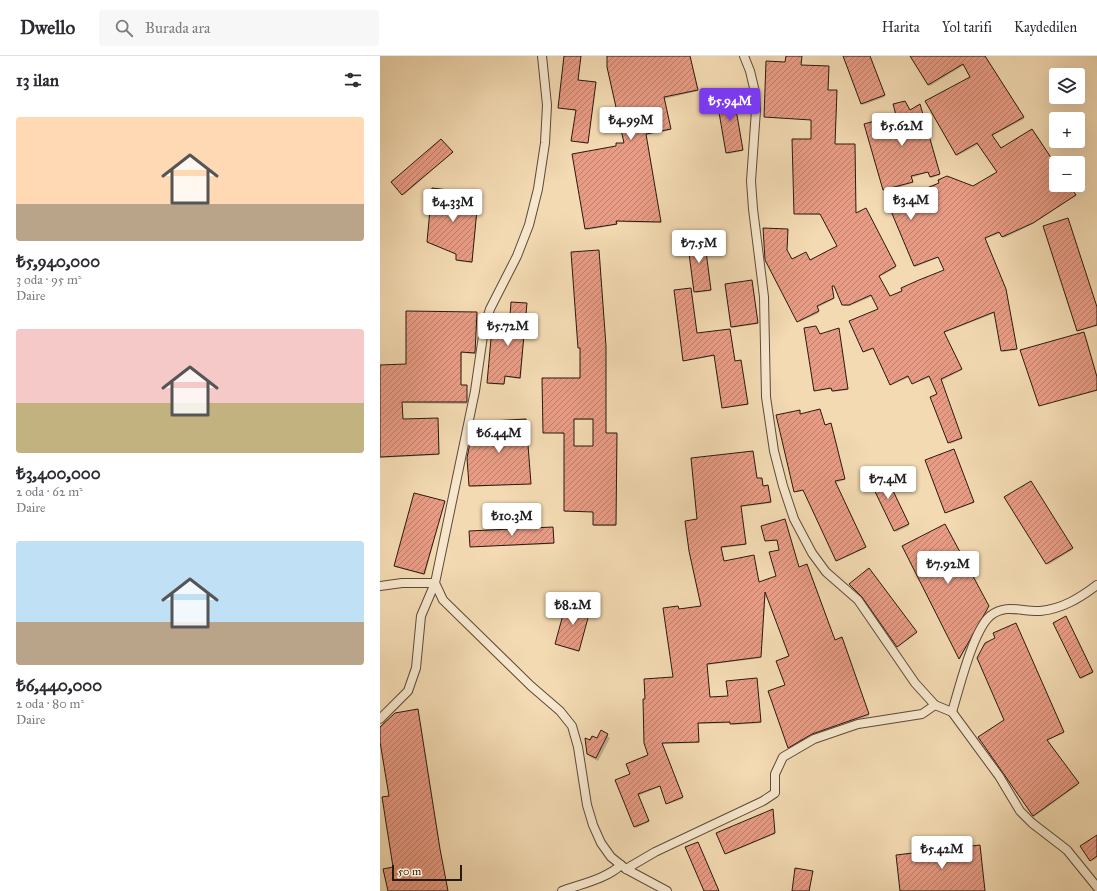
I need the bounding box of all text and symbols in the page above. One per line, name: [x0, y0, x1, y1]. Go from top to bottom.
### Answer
search box: [99, 10, 379, 46]
text: Dwello: [20, 16, 75, 39]
icon: search: [113, 17, 135, 39]
text: Burada ara: [145, 19, 210, 37]
text: Harita: [882, 19, 920, 36]
text: Yol tarifi: [942, 19, 992, 36]
text: Kaydedilen: [1014, 19, 1077, 36]
map controls: [1049, 68, 1085, 192]
button: layers: [1049, 68, 1085, 104]
icon: filters: [342, 69, 364, 91]
text: 13 ilan: [16, 70, 59, 91]
pin: ₺5.94M: [697, 88, 763, 122]
text: ₺5.94M: [708, 93, 752, 109]
pin: ₺4.99M: [598, 107, 664, 141]
text: ₺4.99M: [608, 112, 654, 128]
button: +: [1049, 112, 1085, 148]
pin: ₺5.62M: [869, 113, 935, 147]
text: ₺5.62M: [881, 118, 923, 134]
icon: home: [154, 143, 226, 215]
button: −: [1049, 156, 1085, 192]
pin: ₺3.4M: [883, 187, 939, 221]
pin: ₺4.33M: [420, 189, 486, 223]
text: ₺3.4M: [893, 192, 929, 208]
text: ₺4.33M: [432, 194, 474, 210]
pin: ₺7.5M: [671, 230, 727, 264]
text: ₺7.5M: [681, 235, 717, 251]
text: ₺5,940,000: [16, 251, 100, 272]
text: 3 oda · 95 m²: [16, 272, 82, 288]
text: Daire: [16, 288, 46, 304]
pin: ₺5.72M: [475, 313, 541, 347]
text: ₺5.72M: [487, 318, 529, 334]
icon: home: [154, 355, 226, 427]
pin: ₺6.44M: [466, 420, 532, 454]
text: ₺6.44M: [477, 425, 521, 441]
text: ₺3,400,000: [16, 463, 101, 484]
pin: ₺7.4M: [860, 466, 916, 500]
text: ₺7.4M: [869, 471, 907, 487]
text: 2 oda · 62 m²: [16, 484, 83, 500]
text: Daire: [16, 500, 46, 516]
pin: ₺10.3M: [479, 503, 545, 537]
text: ₺10.3M: [491, 508, 533, 524]
pin: ₺7.92M: [915, 551, 981, 585]
text: ₺7.92M: [926, 556, 970, 572]
icon: home: [154, 567, 226, 639]
pin: ₺8.2M: [545, 592, 601, 626]
text: ₺8.2M: [555, 597, 591, 613]
text: ₺6,440,000: [16, 675, 102, 696]
text: 2 oda · 80 m²: [16, 696, 84, 712]
text: Daire: [16, 712, 46, 728]
pin: ₺5.42M: [909, 836, 975, 870]
text: ₺5.42M: [920, 841, 964, 857]
scale bar: [392, 863, 462, 882]
text: 50 m: [398, 865, 421, 878]

